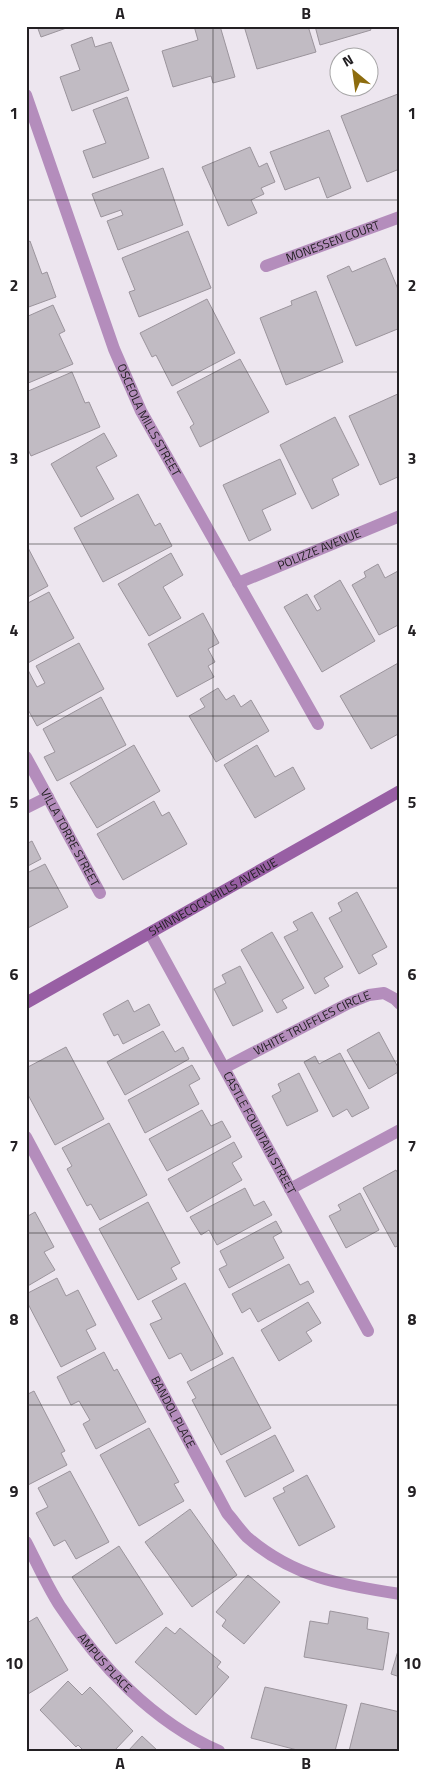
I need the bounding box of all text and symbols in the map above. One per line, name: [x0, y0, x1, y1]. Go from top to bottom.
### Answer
text: A: [115, 1, 125, 25]
text: B: [301, 1, 311, 25]
north arrow: [328, 48, 378, 98]
text: N: [338, 49, 357, 72]
text: 1: [10, 101, 18, 125]
text: 1: [408, 101, 416, 125]
street label: MONESSEN COURT: [283, 215, 383, 267]
text: 2: [10, 273, 18, 297]
text: 2: [408, 273, 416, 297]
street label: OSCEOLA MILLS STREET: [113, 361, 186, 480]
text: 3: [10, 446, 18, 470]
text: 3: [408, 446, 416, 470]
street label: POLIZZE AVENUE: [274, 523, 364, 575]
text: 4: [10, 618, 19, 642]
text: 4: [408, 618, 417, 642]
street label: VILLA TORRE STREET: [36, 785, 105, 891]
text: 5: [10, 790, 19, 814]
text: 5: [408, 790, 417, 814]
street label: SHINNECOCK HILLS AVENUE: [145, 852, 281, 941]
text: 6: [10, 962, 19, 986]
text: 6: [408, 962, 417, 986]
street label: WHITE TRUFFLES CIRCLE: [250, 985, 374, 1060]
street label: CASTLE FOUNTAIN STREET: [219, 1068, 302, 1198]
text: 7: [10, 1134, 18, 1158]
text: 7: [408, 1134, 416, 1158]
text: 8: [10, 1307, 19, 1331]
text: 8: [408, 1307, 417, 1331]
street label: BANDOL PLACE: [146, 1372, 201, 1452]
text: 9: [10, 1479, 19, 1503]
text: 9: [408, 1479, 417, 1503]
street label: AMPUS PLACE: [73, 1629, 137, 1697]
text: 10: [5, 1651, 23, 1675]
text: 10: [403, 1651, 421, 1675]
text: A: [115, 1751, 125, 1775]
text: B: [301, 1751, 311, 1775]

